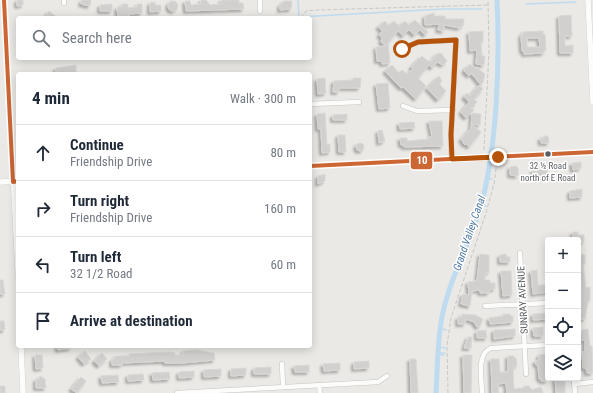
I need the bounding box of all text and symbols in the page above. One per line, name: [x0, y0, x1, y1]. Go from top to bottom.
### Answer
search box: [16, 16, 312, 60]
icon: search: [30, 27, 52, 49]
text: Search here: [62, 29, 132, 47]
route start: [393, 40, 411, 58]
text: 4 min: [32, 88, 70, 108]
text: Walk · 300 m: [230, 91, 296, 106]
text: Continue: [70, 136, 124, 154]
icon: ahead: [32, 142, 54, 164]
text: 80 m: [270, 145, 296, 160]
route end: [489, 148, 507, 166]
marker: 32 ½ Road north of E Road: [543, 149, 553, 159]
line badge: 10: [410, 151, 433, 170]
text: Friendship Drive: [70, 154, 152, 169]
text: 10: [416, 154, 428, 167]
place label: 32 ½ Road north of E Road: [521, 161, 575, 183]
text: Turn right: [70, 192, 129, 210]
water label: Grand Valley Canal: [450, 193, 489, 273]
icon: right: [32, 198, 54, 220]
text: 160 m: [264, 201, 296, 216]
text: Friendship Drive: [70, 210, 152, 225]
map controls: [545, 237, 581, 381]
button: +: [545, 237, 581, 273]
text: Turn left: [70, 248, 121, 266]
icon: left: [32, 254, 54, 276]
text: 60 m: [270, 257, 296, 272]
text: 32 1/2 Road: [70, 266, 133, 281]
street label: SUNRAY AVENUE: [515, 266, 530, 334]
button: −: [545, 273, 581, 309]
button: locate: [545, 309, 581, 345]
icon: arrive: [32, 310, 54, 332]
text: Arrive at destination: [70, 312, 193, 330]
button: layers: [545, 345, 581, 381]

